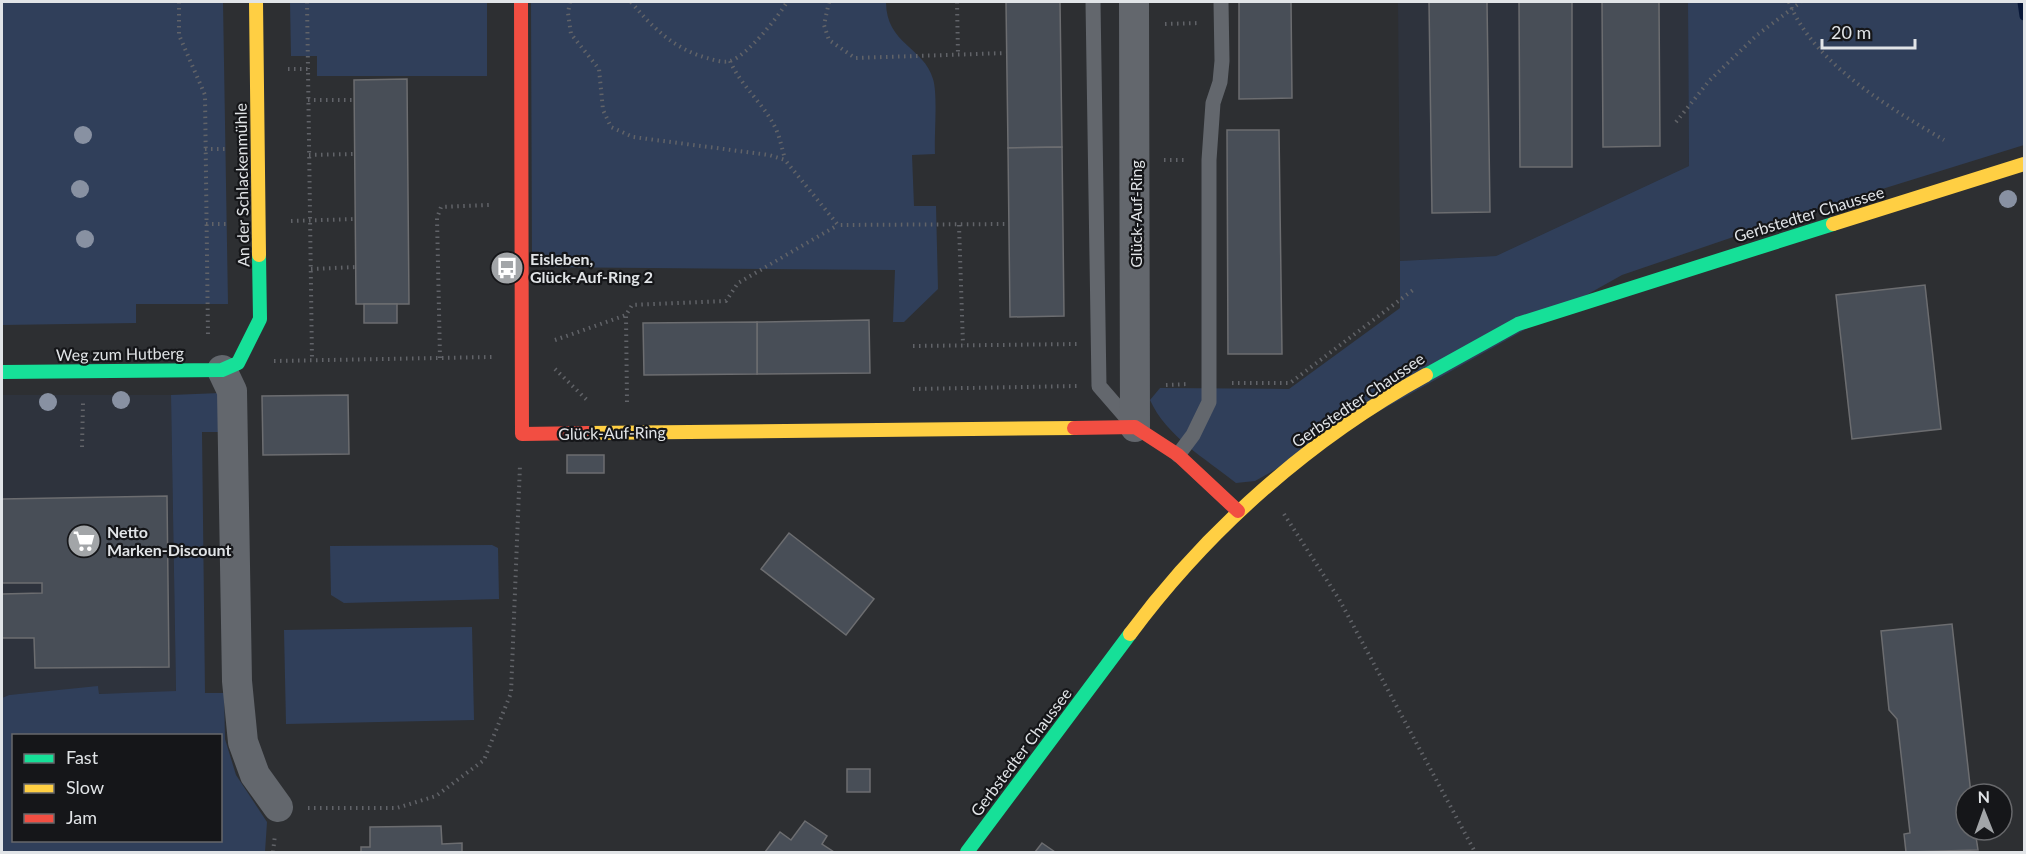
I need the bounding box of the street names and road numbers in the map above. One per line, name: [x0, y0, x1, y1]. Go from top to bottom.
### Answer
street label: An der Schlackenmühle: [231, 103, 252, 267]
street label: Glück-Auf-Ring: [1126, 160, 1145, 268]
street label: Gerbstedter Chaussee: [1732, 182, 1886, 245]
street label: Weg zum Hutberg: [56, 343, 184, 364]
street label: Gerbstedter Chaussee: [1288, 348, 1428, 451]
street label: Glück-Auf-Ring: [558, 422, 666, 443]
street label: Gerbstedter Chaussee: [966, 684, 1075, 820]

